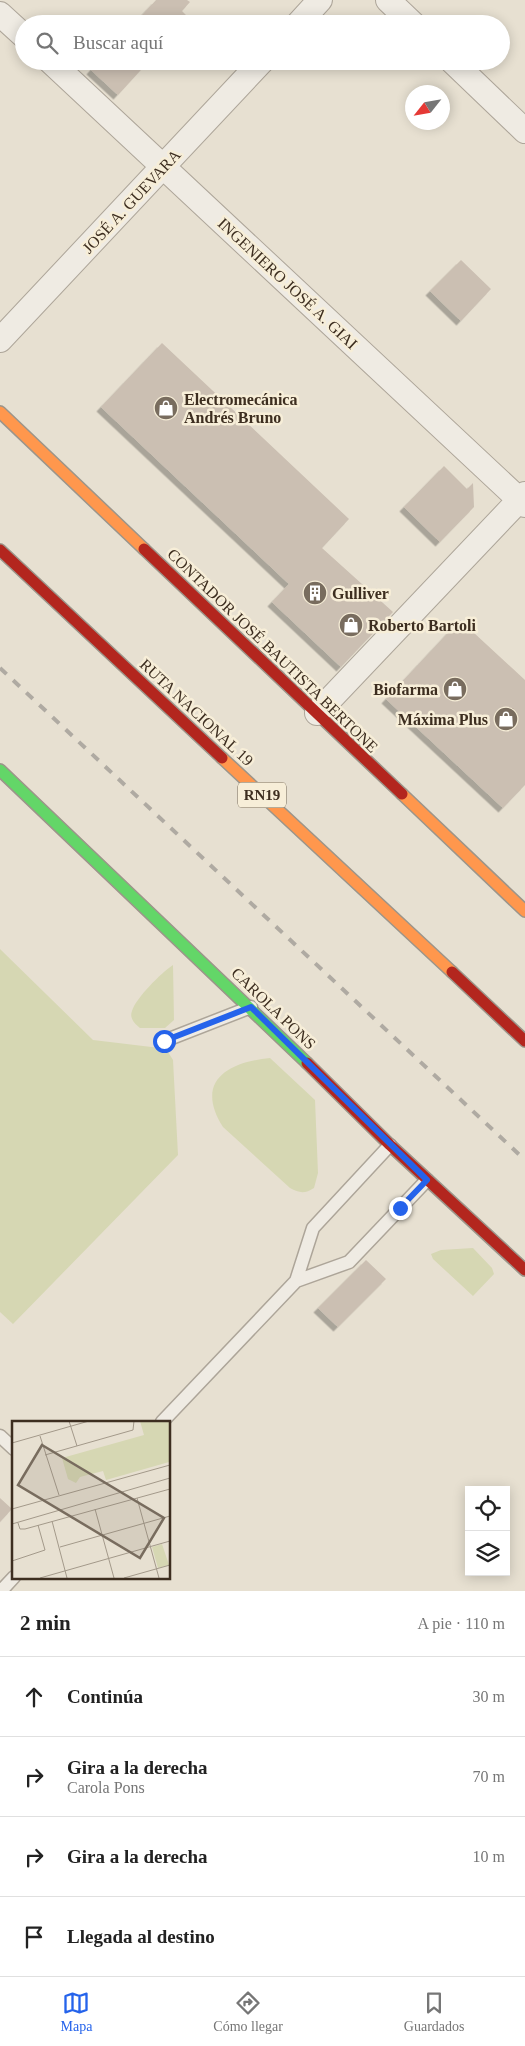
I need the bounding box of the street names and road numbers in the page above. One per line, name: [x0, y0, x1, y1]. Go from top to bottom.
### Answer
street label: JOSÉ A. GUEVARA: [78, 145, 184, 257]
street label: INGENIERO JOSÉ A. GIAI: [215, 214, 361, 352]
street label: CONTADOR JOSÉ BAUTISTA BERTONE: [164, 544, 382, 756]
street label: RUTA NACIONAL 19: [137, 656, 257, 769]
road number: RN19: [238, 782, 286, 808]
street label: CAROLA PONS: [228, 964, 319, 1053]

